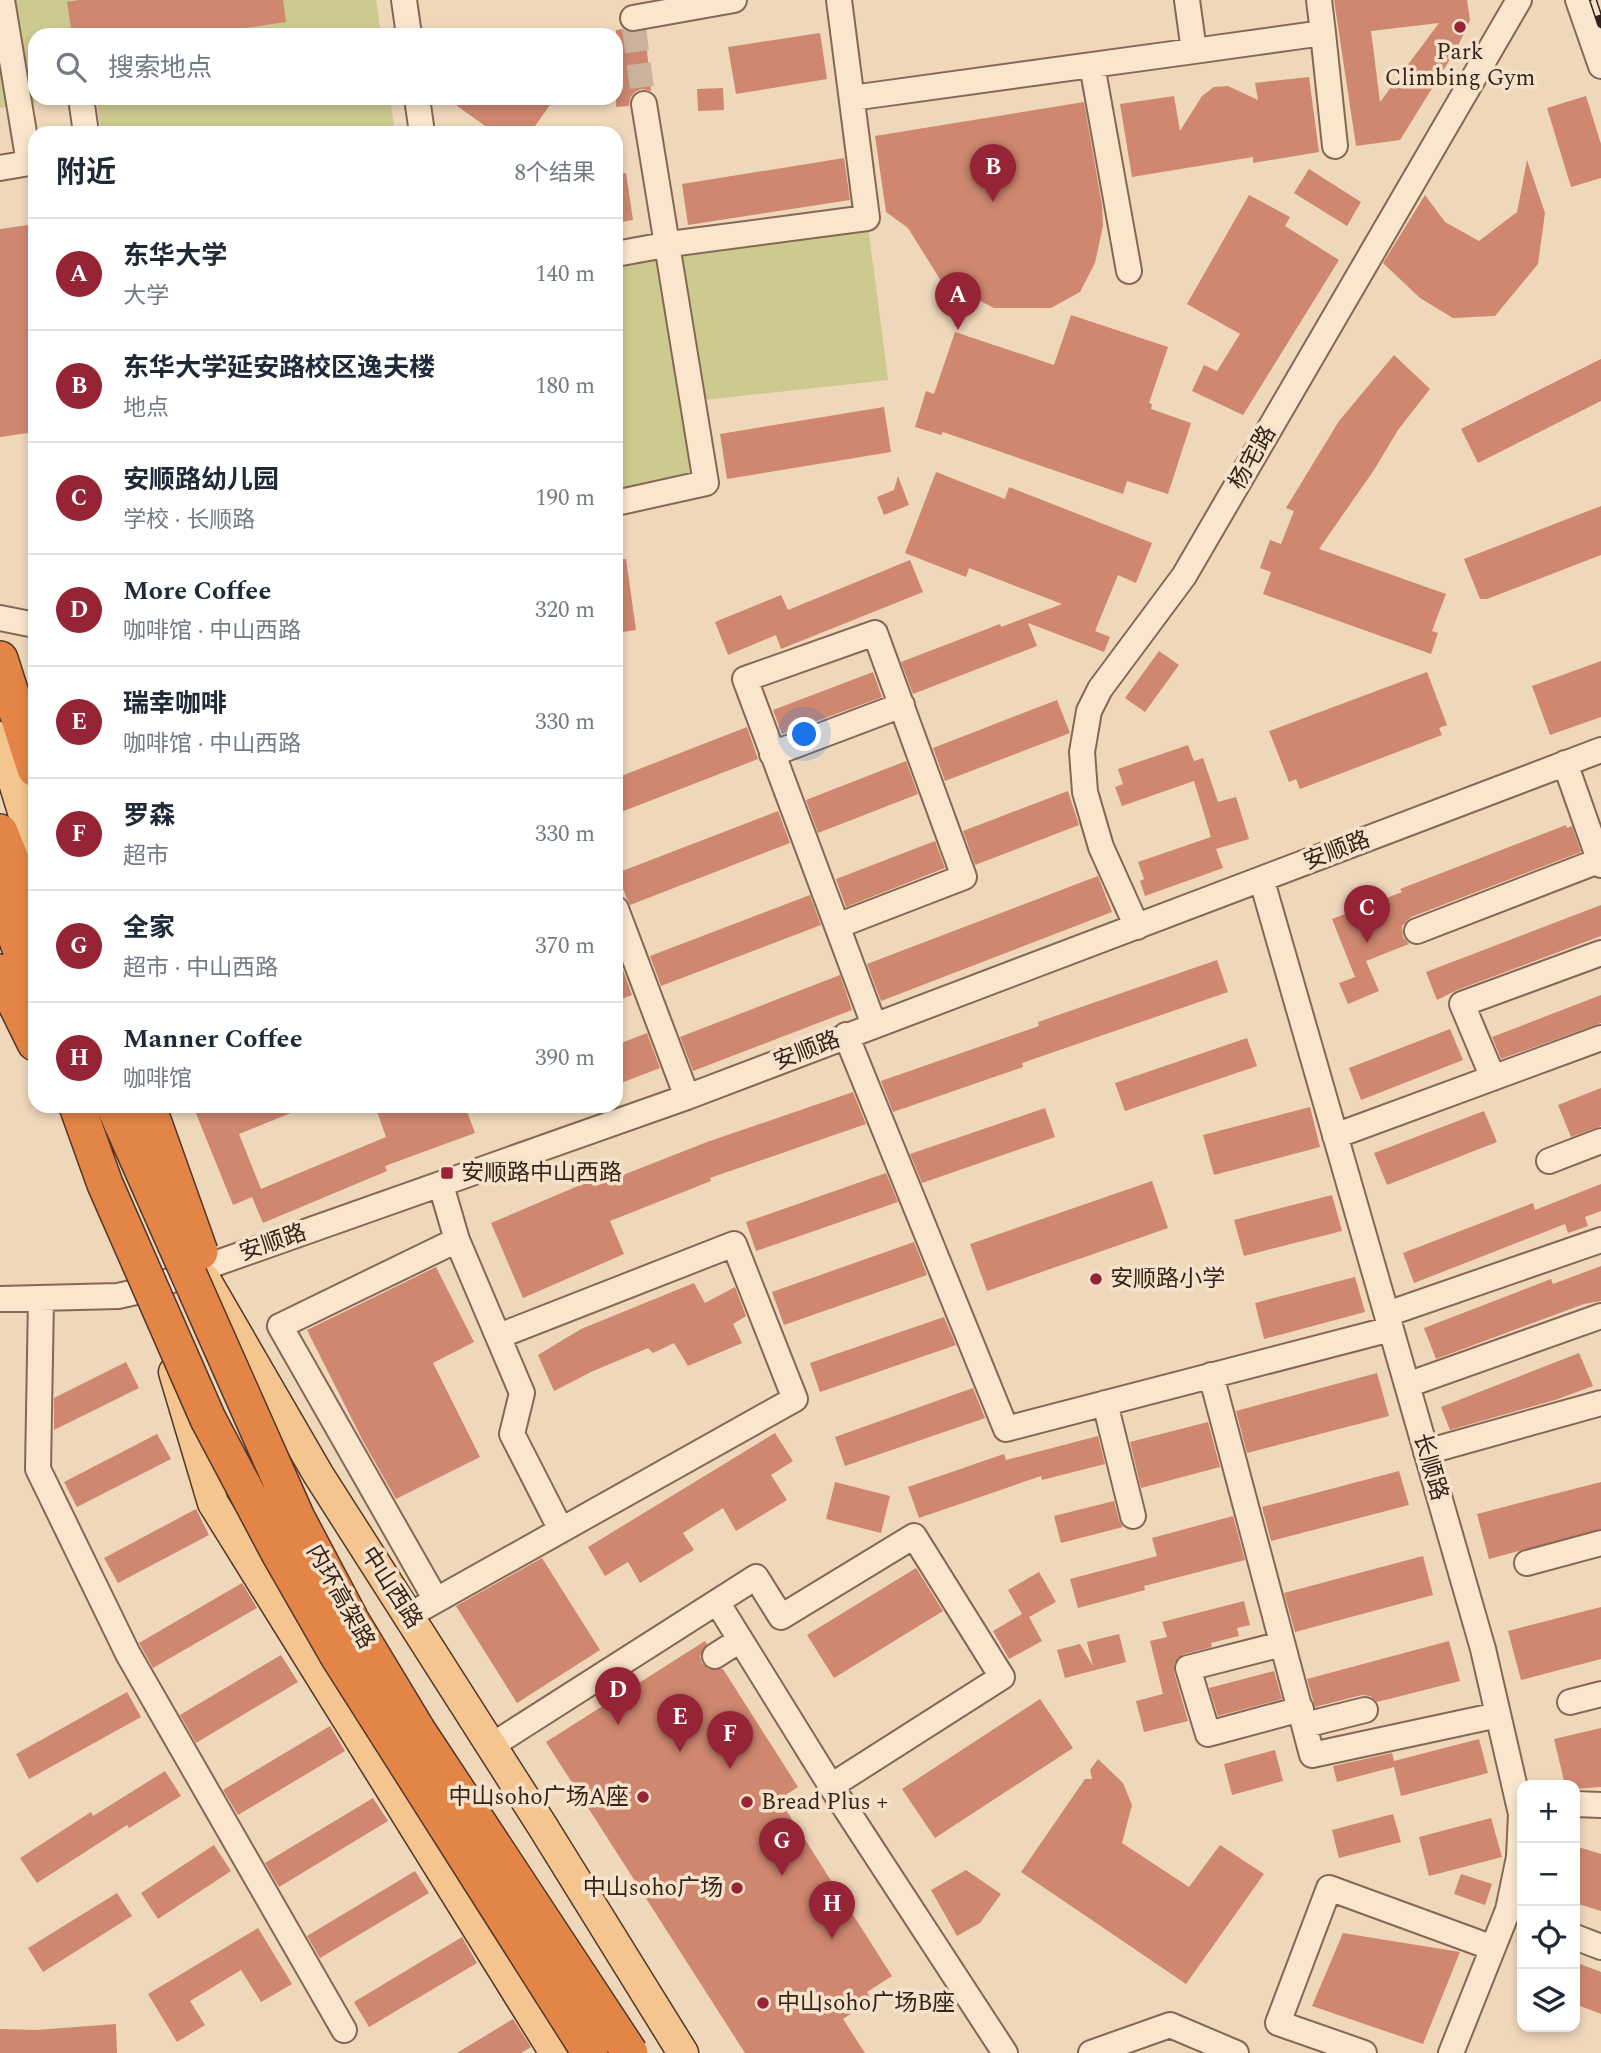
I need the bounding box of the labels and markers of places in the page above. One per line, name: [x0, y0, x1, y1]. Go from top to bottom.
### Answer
marker: Park Climbing Gym: [1452, 19, 1468, 35]
place label: Park Climbing Gym: [1385, 35, 1535, 96]
pin: B: [970, 144, 1016, 202]
pin: A: [935, 272, 981, 330]
pin: C: [1344, 885, 1390, 943]
place label: 安顺路中山西路: [461, 1156, 622, 1191]
marker: 安顺路中山西路: [439, 1165, 455, 1181]
place label: 安顺路小学: [1110, 1262, 1225, 1297]
marker: 安顺路小学: [1088, 1271, 1104, 1287]
pin: D: [595, 1667, 641, 1725]
pin: E: [657, 1694, 703, 1752]
pin: F: [707, 1711, 753, 1769]
place label: 中山soho广场A座: [449, 1780, 629, 1815]
place label: Bread Plus +: [761, 1785, 888, 1820]
marker: 中山soho广场A座: [635, 1789, 651, 1805]
marker: Bread Plus +: [739, 1794, 755, 1810]
pin: G: [759, 1818, 805, 1876]
place label: 中山soho广场: [583, 1871, 723, 1906]
marker: 中山soho广场: [729, 1880, 745, 1896]
pin: H: [809, 1881, 855, 1939]
place label: 中山soho广场B座: [777, 1986, 955, 2021]
marker: 中山soho广场B座: [755, 1995, 771, 2011]

